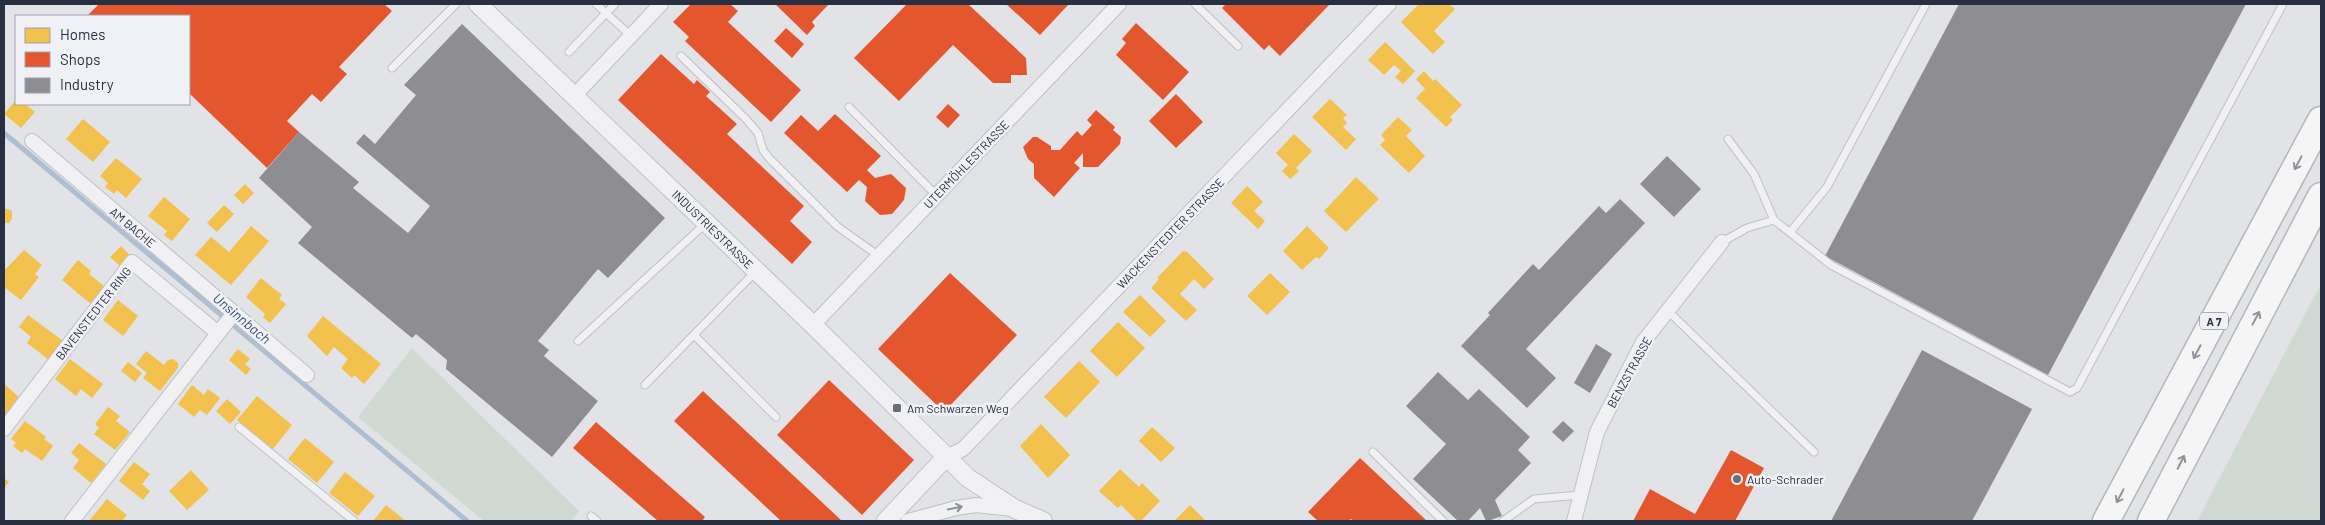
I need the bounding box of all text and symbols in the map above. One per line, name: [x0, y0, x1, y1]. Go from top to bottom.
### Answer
legend: [15, 15, 190, 105]
text: Homes: [60, 25, 105, 43]
text: Shops: [60, 50, 100, 68]
text: Industry: [60, 75, 114, 93]
street label: UTERMÖHLESTRASSE: [920, 117, 1012, 211]
one-way arrow: [2293, 155, 2303, 170]
street label: WACKENSTEDTER STRASSE: [1114, 175, 1226, 291]
street label: INDUSTRIESTRASSE: [670, 187, 756, 271]
street label: AM BACHE: [107, 204, 159, 250]
street label: BAVENSTEDTER RING: [52, 264, 134, 362]
water label: Unsinnbach: [210, 289, 274, 347]
one-way arrow: [2252, 311, 2261, 326]
road number: A 7: [2200, 312, 2228, 330]
street label: BENZSTRASSE: [1604, 334, 1654, 410]
one-way arrow: [2192, 345, 2202, 360]
place label: Am Schwarzen Weg: [907, 401, 1009, 415]
marker: Am Schwarzen Weg: [891, 402, 903, 414]
one-way arrow: [2176, 455, 2186, 470]
place label: Auto-Schrader: [1747, 472, 1824, 486]
marker: Auto-Schrader: [1731, 473, 1743, 485]
one-way arrow: [2115, 488, 2125, 503]
one-way arrow: [947, 503, 963, 513]

